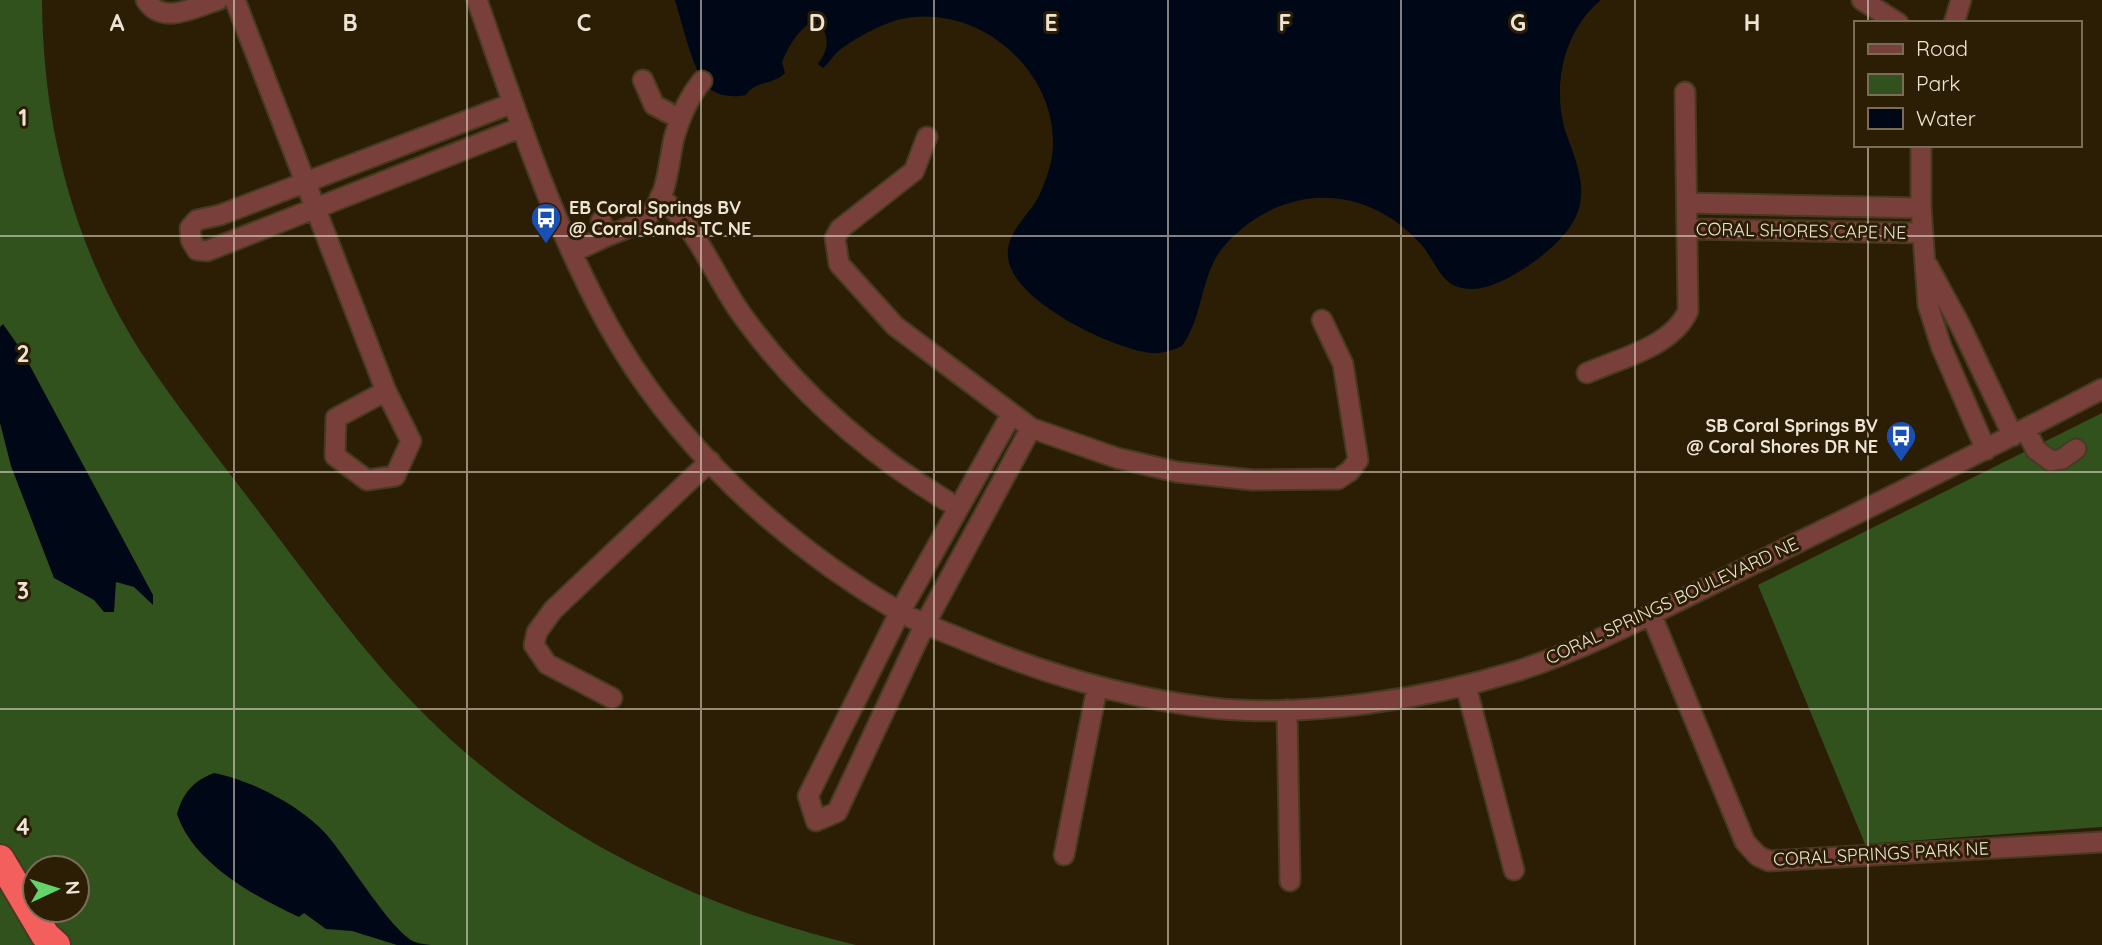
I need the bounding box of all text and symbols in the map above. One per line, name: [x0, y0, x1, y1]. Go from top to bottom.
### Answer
text: A: [110, 8, 125, 37]
text: B: [342, 8, 358, 37]
text: C: [577, 8, 591, 37]
text: D: [809, 8, 825, 37]
text: E: [1044, 8, 1058, 37]
text: F: [1279, 8, 1291, 37]
text: G: [1510, 8, 1526, 37]
text: H: [1744, 8, 1760, 37]
legend: [1854, 21, 2081, 147]
text: Road: [1916, 35, 1968, 61]
text: Park: [1916, 70, 1960, 96]
text: 1: [19, 103, 27, 132]
text: Water: [1916, 105, 1976, 131]
place label: EB Coral Springs BV @ Coral Sands TC NE: [569, 196, 751, 240]
bus stop icon: EB Coral Springs BV @ Coral Sands TC NE: [529, 201, 563, 245]
street label: CORAL SHORES CAPE NE: [1696, 217, 1906, 244]
text: 2: [16, 339, 30, 368]
place label: SB Coral Springs BV @ Coral Shores DR NE: [1686, 414, 1878, 458]
bus stop icon: SB Coral Springs BV @ Coral Shores DR NE: [1884, 419, 1918, 463]
street label: CORAL SPRINGS BOULEVARD NE: [1542, 532, 1802, 669]
text: 3: [17, 576, 29, 605]
text: 4: [16, 812, 30, 841]
street label: CORAL SPRINGS PARK NE: [1773, 836, 1989, 871]
north arrow: [21, 854, 91, 924]
text: N: [61, 880, 85, 896]

